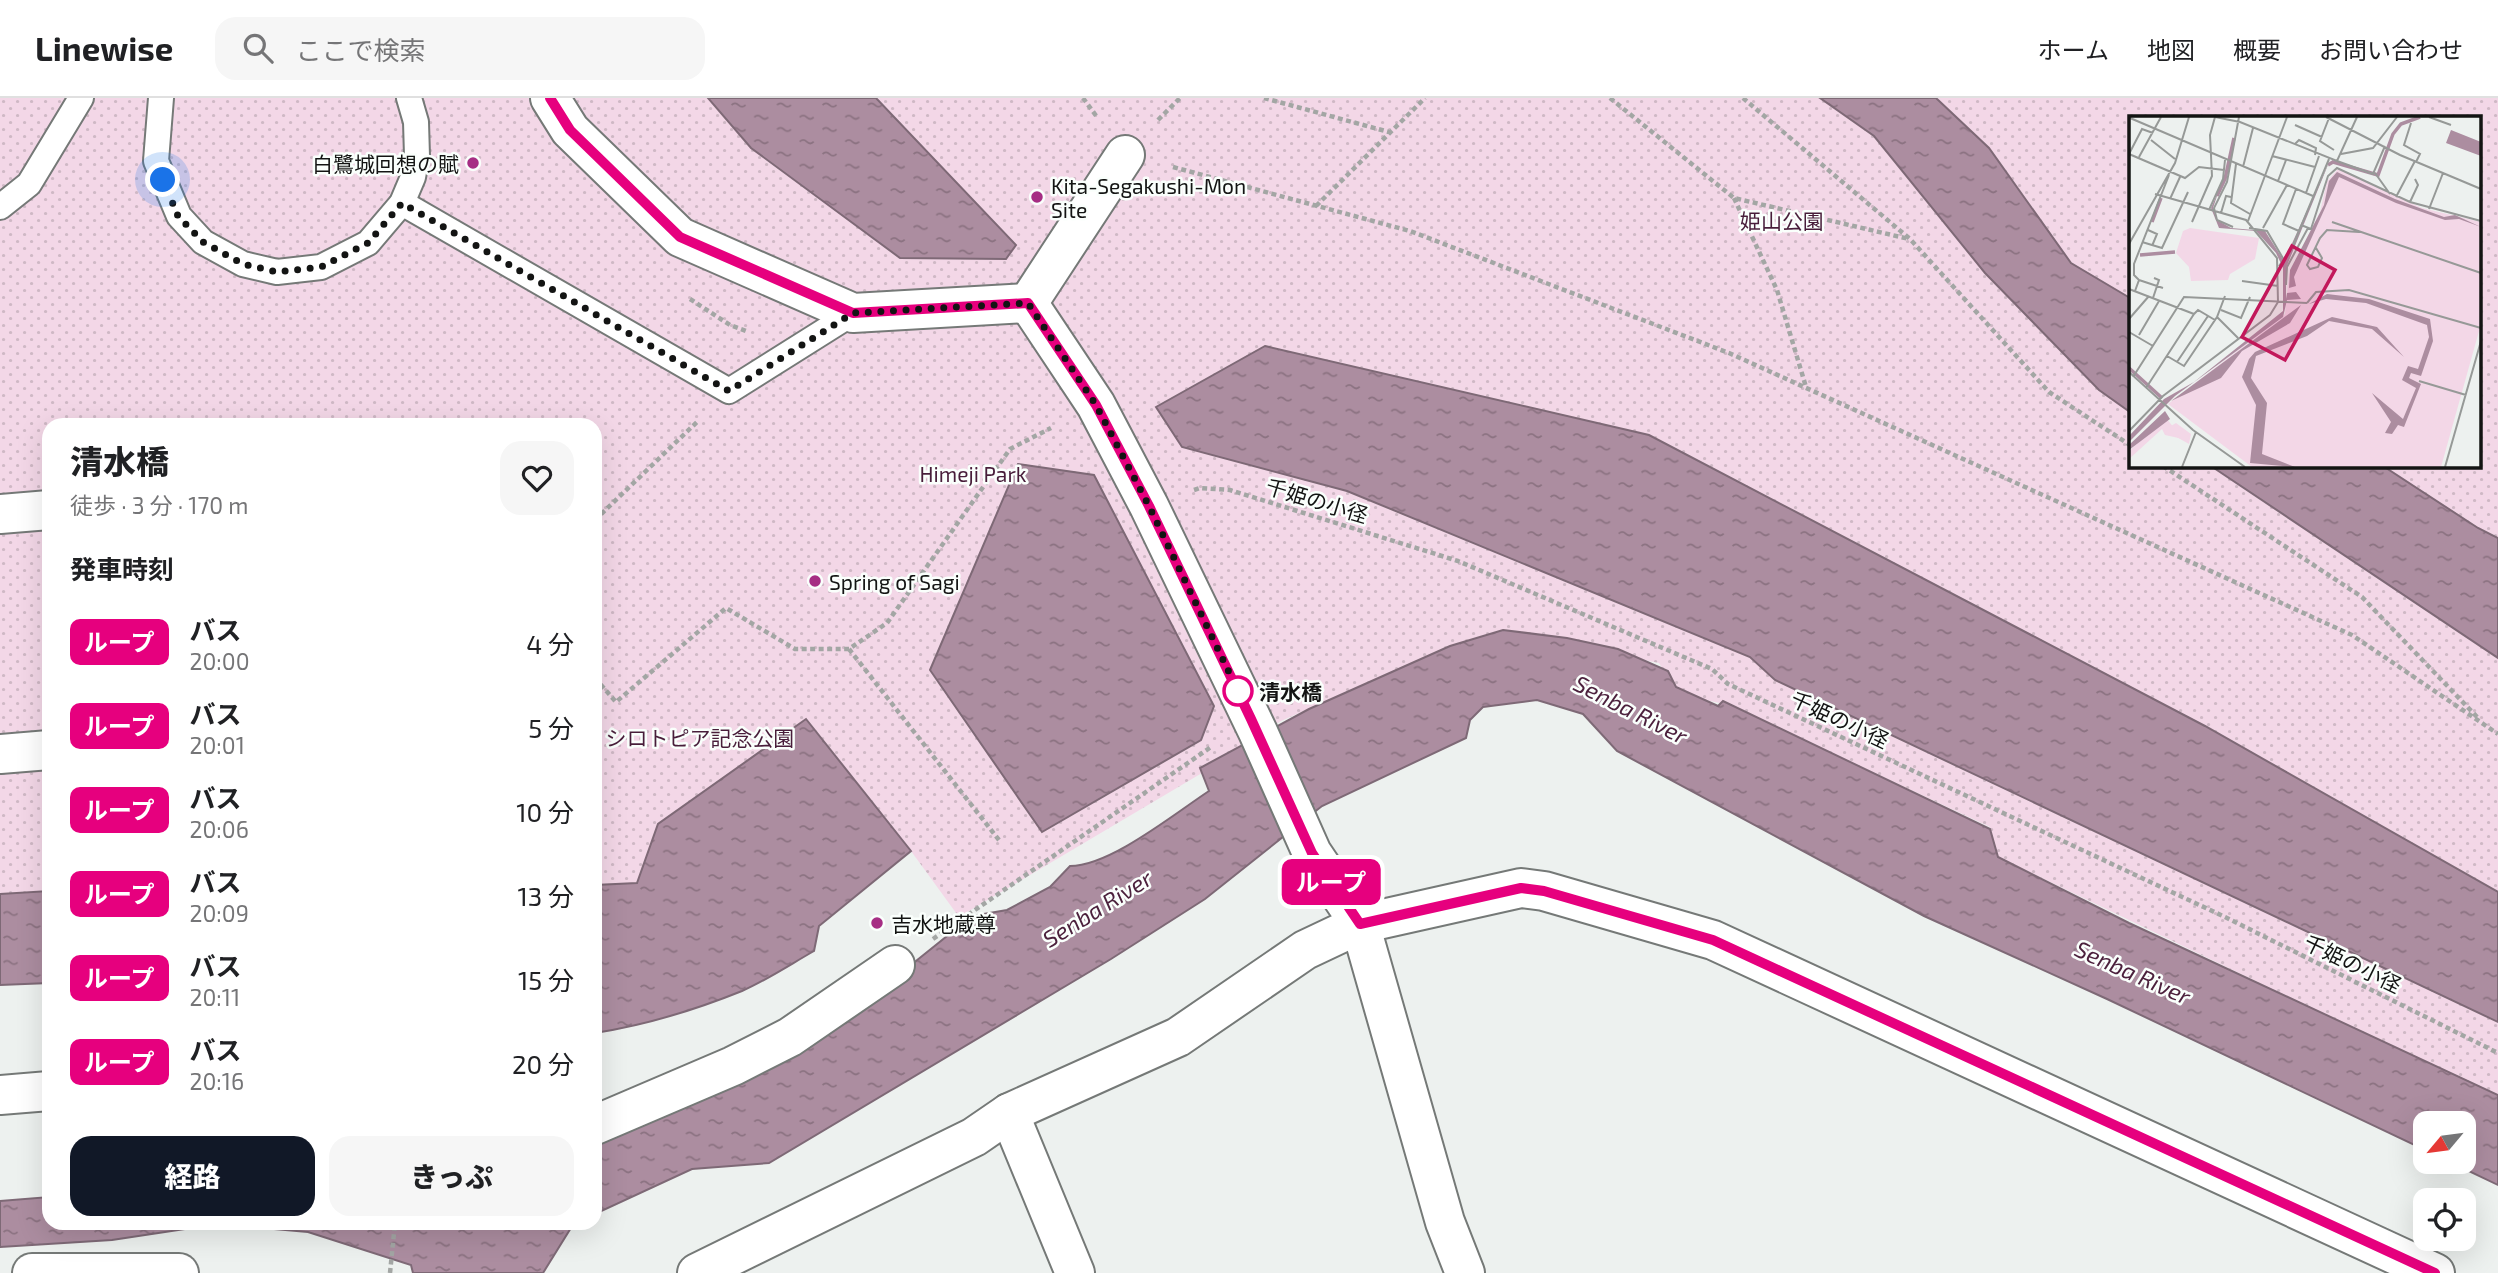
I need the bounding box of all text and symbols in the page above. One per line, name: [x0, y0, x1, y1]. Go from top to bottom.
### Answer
search box: [215, 17, 705, 80]
text: Linewise: [35, 28, 173, 68]
icon: search: [239, 29, 277, 67]
text: ここで検索: [295, 34, 425, 65]
text: ホーム: [2038, 35, 2109, 64]
text: 地図: [2147, 35, 2195, 64]
text: 概要: [2233, 35, 2281, 64]
text: お問い合わせ: [2319, 35, 2463, 64]
inset map: [2129, 116, 2480, 467]
place label: 白鷺城回想の賦: [312, 151, 459, 176]
marker: 白鷺城回想の賦: [465, 155, 481, 171]
your location: [145, 162, 180, 197]
place label: Kita-Segakushi-Mon Site: [1051, 173, 1246, 222]
marker: Kita-Segakushi-Mon Site: [1029, 189, 1045, 205]
park label: 姫山公園: [1740, 208, 1824, 233]
text: 清水橋: [70, 441, 169, 481]
button: heart: [500, 441, 574, 515]
park label: Himeji Park: [920, 461, 1027, 487]
street label: 千姫の小径: [1263, 473, 1371, 527]
text: 徒歩 · 3 分 · 170 m: [70, 491, 248, 519]
text: 発車時刻: [70, 553, 174, 584]
place label: Spring of Sagi: [829, 569, 960, 594]
marker: Spring of Sagi: [807, 573, 823, 589]
text: バス: [190, 614, 242, 645]
text: ループ: [84, 627, 155, 656]
text: 4 分: [526, 628, 574, 659]
text: 20:00: [190, 647, 250, 675]
water label: Senba River: [1570, 668, 1693, 750]
marker: 清水橋: [1223, 676, 1253, 706]
place label: 清水橋: [1259, 679, 1322, 704]
street label: 千姫の小径: [1787, 685, 1893, 753]
text: バス: [190, 698, 242, 729]
text: ループ: [84, 711, 155, 740]
text: 5 分: [528, 712, 574, 743]
park label: シロトピア記念公園: [606, 725, 795, 750]
text: 20:01: [190, 731, 245, 759]
text: バス: [190, 782, 242, 813]
text: ループ: [84, 795, 155, 824]
text: 10 分: [516, 796, 574, 827]
text: 20:06: [190, 815, 249, 843]
line badge: ループ: [1291, 859, 1371, 905]
water label: Senba River: [1037, 863, 1158, 953]
text: バス: [190, 866, 242, 897]
text: ループ: [1296, 867, 1366, 896]
text: ループ: [84, 879, 155, 908]
text: 13 分: [517, 880, 574, 911]
text: 20:09: [190, 899, 249, 927]
place label: 吉水地蔵尊: [891, 911, 996, 936]
marker: 吉水地蔵尊: [869, 915, 885, 931]
street label: 千姫の小径: [2300, 929, 2406, 997]
water label: Senba River: [2071, 934, 2196, 1010]
text: バス: [190, 950, 242, 981]
text: ループ: [84, 963, 155, 992]
text: 15 分: [518, 964, 574, 995]
text: 20:11: [190, 983, 240, 1011]
text: バス: [190, 1034, 242, 1065]
text: ループ: [84, 1047, 155, 1076]
text: 20 分: [512, 1048, 574, 1079]
text: 20:16: [190, 1067, 244, 1095]
north arrow: [2413, 1111, 2476, 1174]
map controls: [2413, 1111, 2476, 1251]
button: 経路: [70, 1136, 315, 1216]
button: きっぷ: [329, 1136, 574, 1216]
button: locate: [2413, 1188, 2476, 1251]

